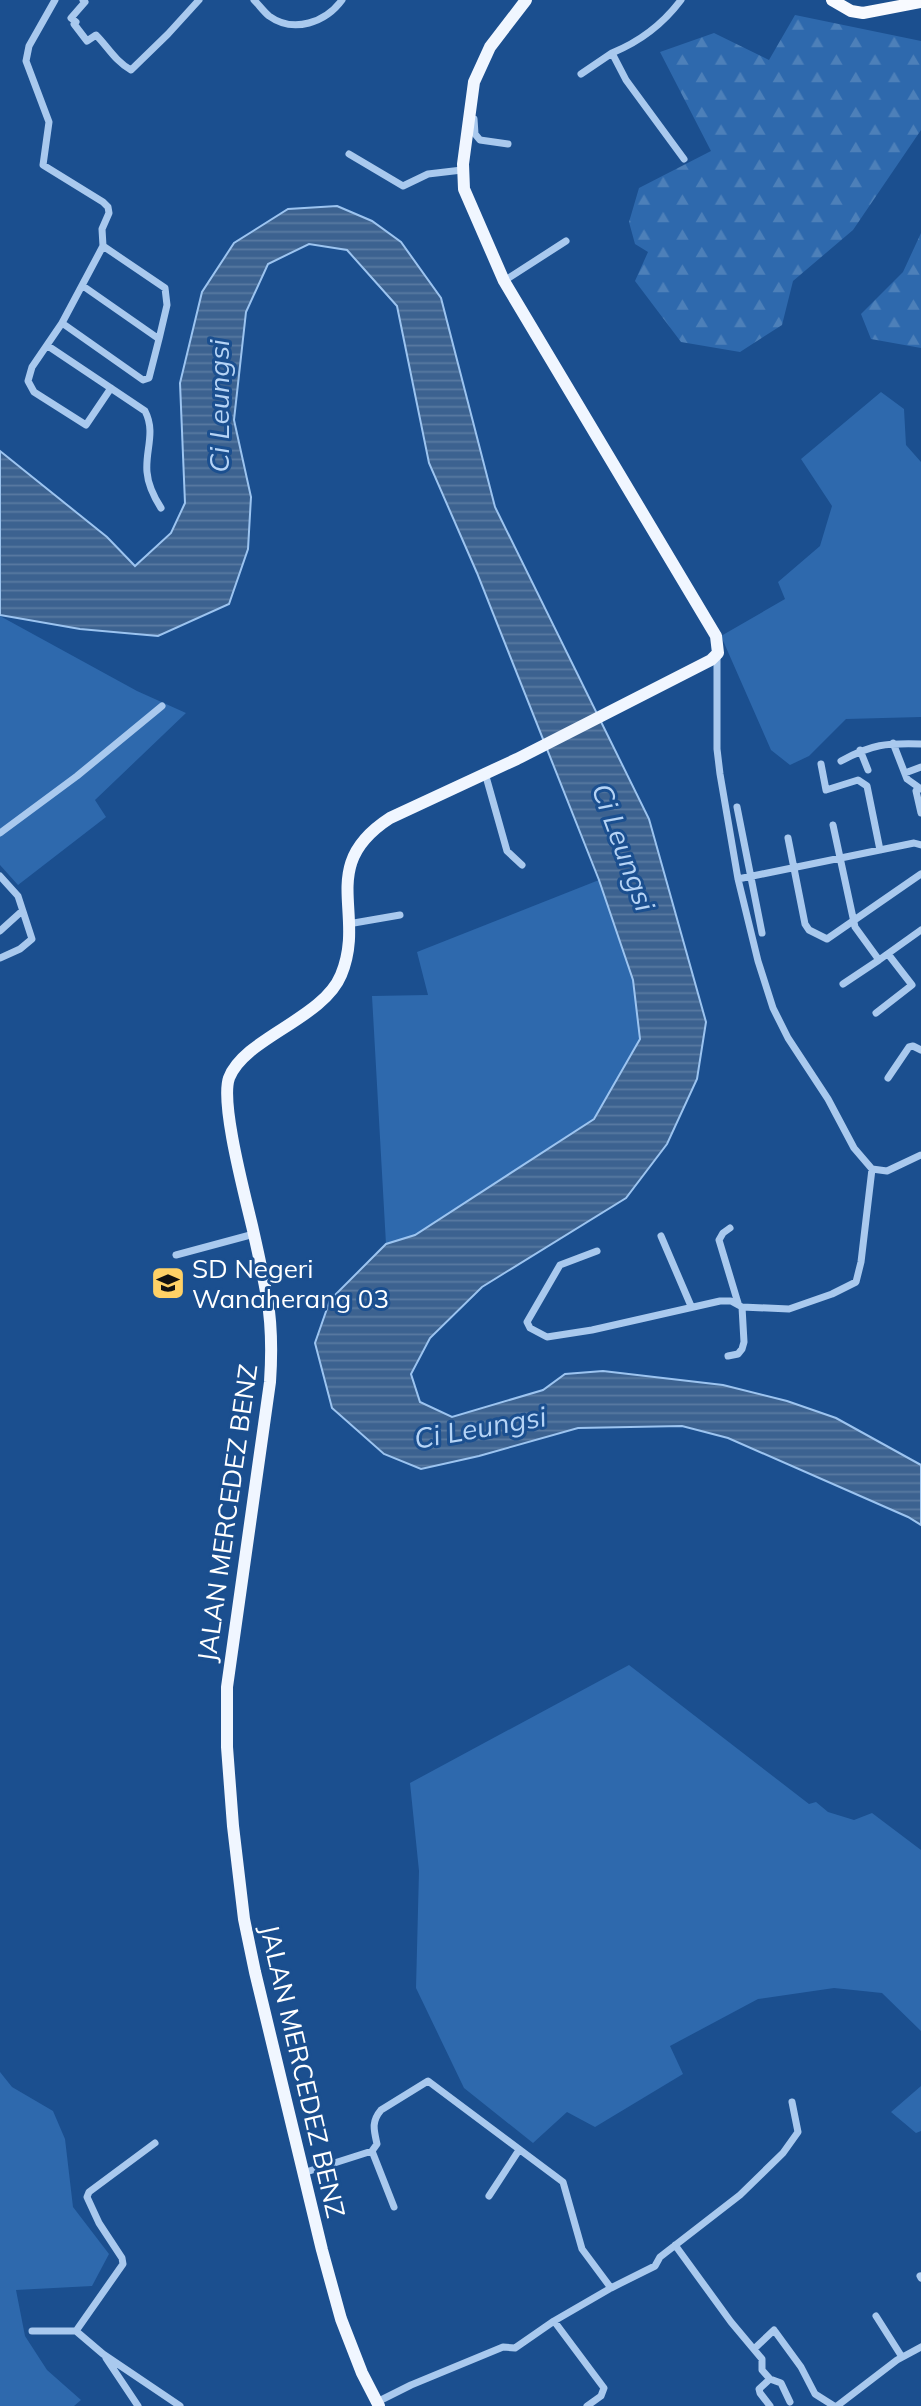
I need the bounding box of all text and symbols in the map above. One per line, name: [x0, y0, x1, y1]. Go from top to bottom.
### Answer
water label: Ci Leungsi: [201, 339, 236, 473]
water label: Ci Leungsi: [585, 778, 663, 916]
place label: SD Negeri Wanaherang 03: [192, 1252, 389, 1315]
school or university icon: SD Negeri Wanaherang 03: [149, 1264, 187, 1302]
street label: JALAN MERCEDEZ BENZ: [190, 1362, 264, 1664]
water label: Ci Leungsi: [411, 1398, 549, 1456]
street label: JALAN MERCEDEZ BENZ: [253, 1921, 353, 2221]

